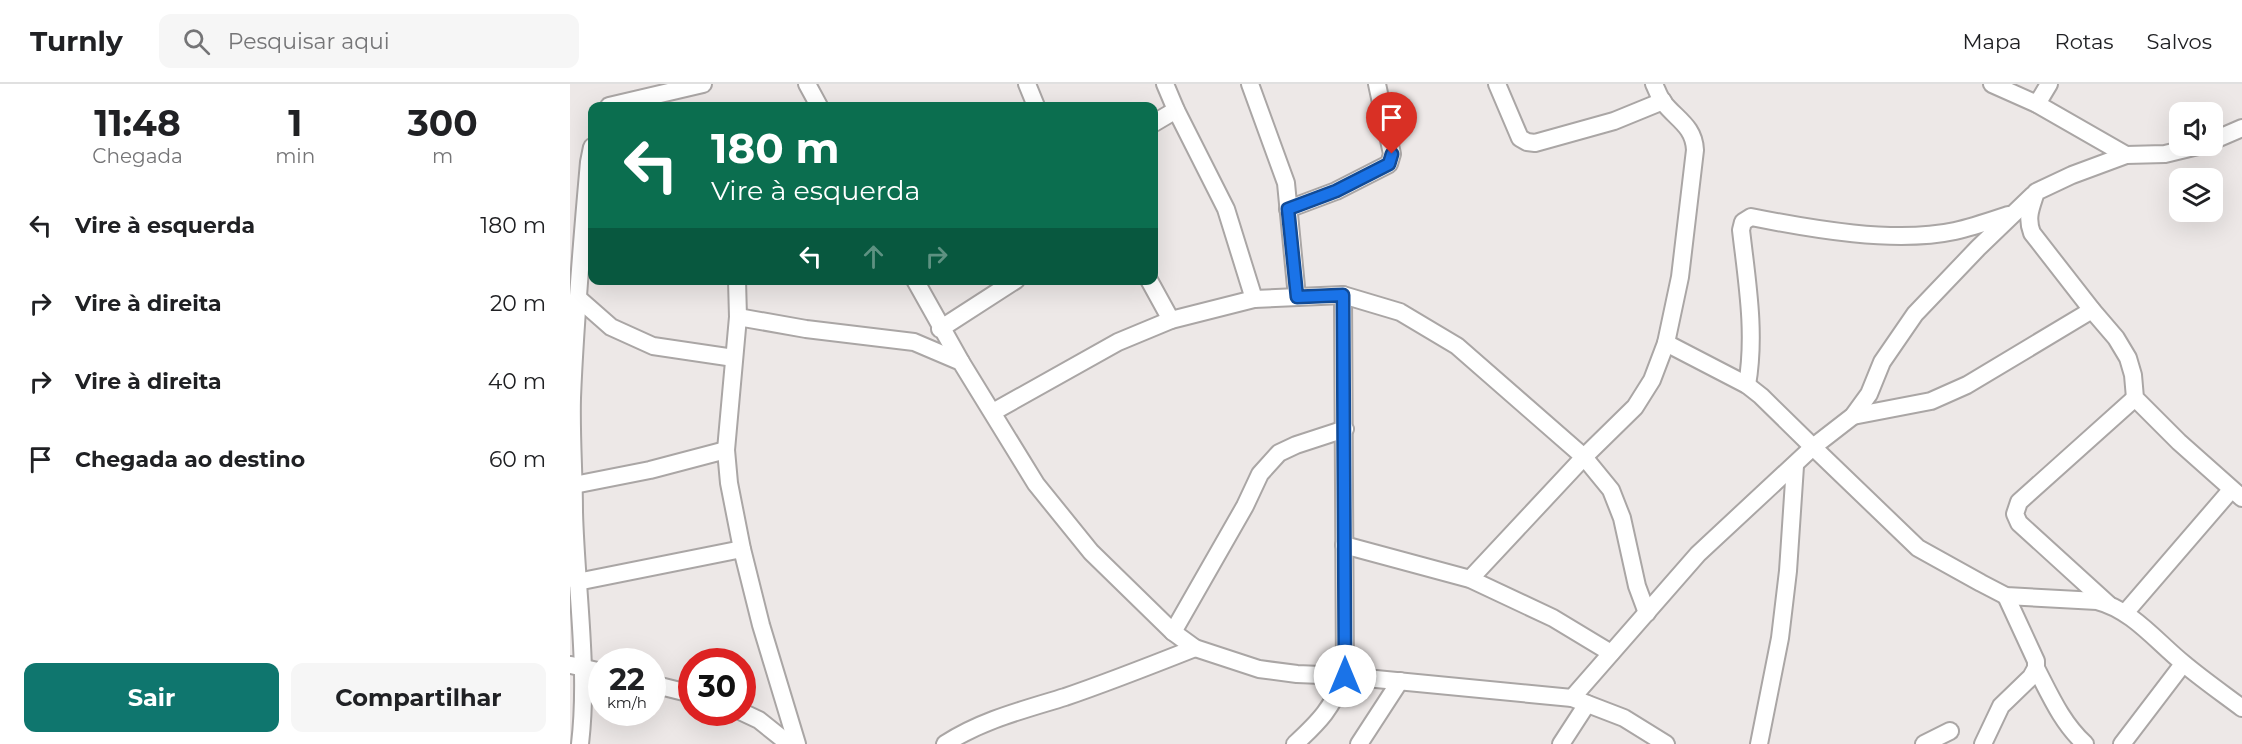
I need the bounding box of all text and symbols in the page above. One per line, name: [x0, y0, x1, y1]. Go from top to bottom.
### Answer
search box: [159, 14, 579, 68]
text: Turnly: [30, 24, 123, 58]
icon: search: [180, 25, 213, 58]
text: Pesquisar aqui: [228, 28, 390, 55]
text: Mapa: [1962, 29, 2021, 54]
text: Rotas: [2054, 29, 2114, 54]
text: Salvos: [2147, 29, 2212, 54]
pin: [1366, 92, 1417, 154]
text: 11:48: [94, 101, 181, 145]
text: 1: [288, 101, 302, 145]
text: 300: [408, 101, 478, 145]
icon: arrive: [1375, 101, 1408, 134]
map controls: [2169, 102, 2223, 222]
button: sound: [2169, 102, 2223, 156]
text: 180 m: [711, 122, 840, 174]
icon: left: [612, 126, 690, 204]
text: Chegada: [92, 144, 183, 168]
text: min: [275, 144, 315, 168]
text: m: [432, 144, 453, 168]
button: layers: [2169, 168, 2223, 222]
text: Vire à esquerda: [711, 174, 920, 207]
icon: left: [24, 209, 57, 242]
text: Vire à esquerda: [75, 212, 255, 239]
text: 180 m: [480, 212, 546, 239]
icon: left: [794, 240, 827, 273]
icon: ahead: [857, 240, 890, 273]
icon: right: [920, 240, 953, 273]
icon: right: [24, 287, 57, 320]
text: Vire à direita: [75, 290, 222, 317]
text: 20 m: [490, 290, 546, 317]
icon: right: [24, 365, 57, 398]
text: Vire à direita: [75, 368, 222, 395]
text: 40 m: [488, 368, 546, 395]
icon: arrive: [24, 443, 57, 476]
text: Chegada ao destino: [75, 446, 305, 473]
text: 60 m: [489, 446, 546, 473]
position arrow: [1313, 644, 1377, 708]
speed limit sign: 30: [678, 648, 756, 726]
text: 22: [609, 661, 645, 698]
button: Sair: [24, 663, 279, 732]
button: Compartilhar: [291, 663, 546, 732]
text: km/h: [607, 693, 647, 712]

